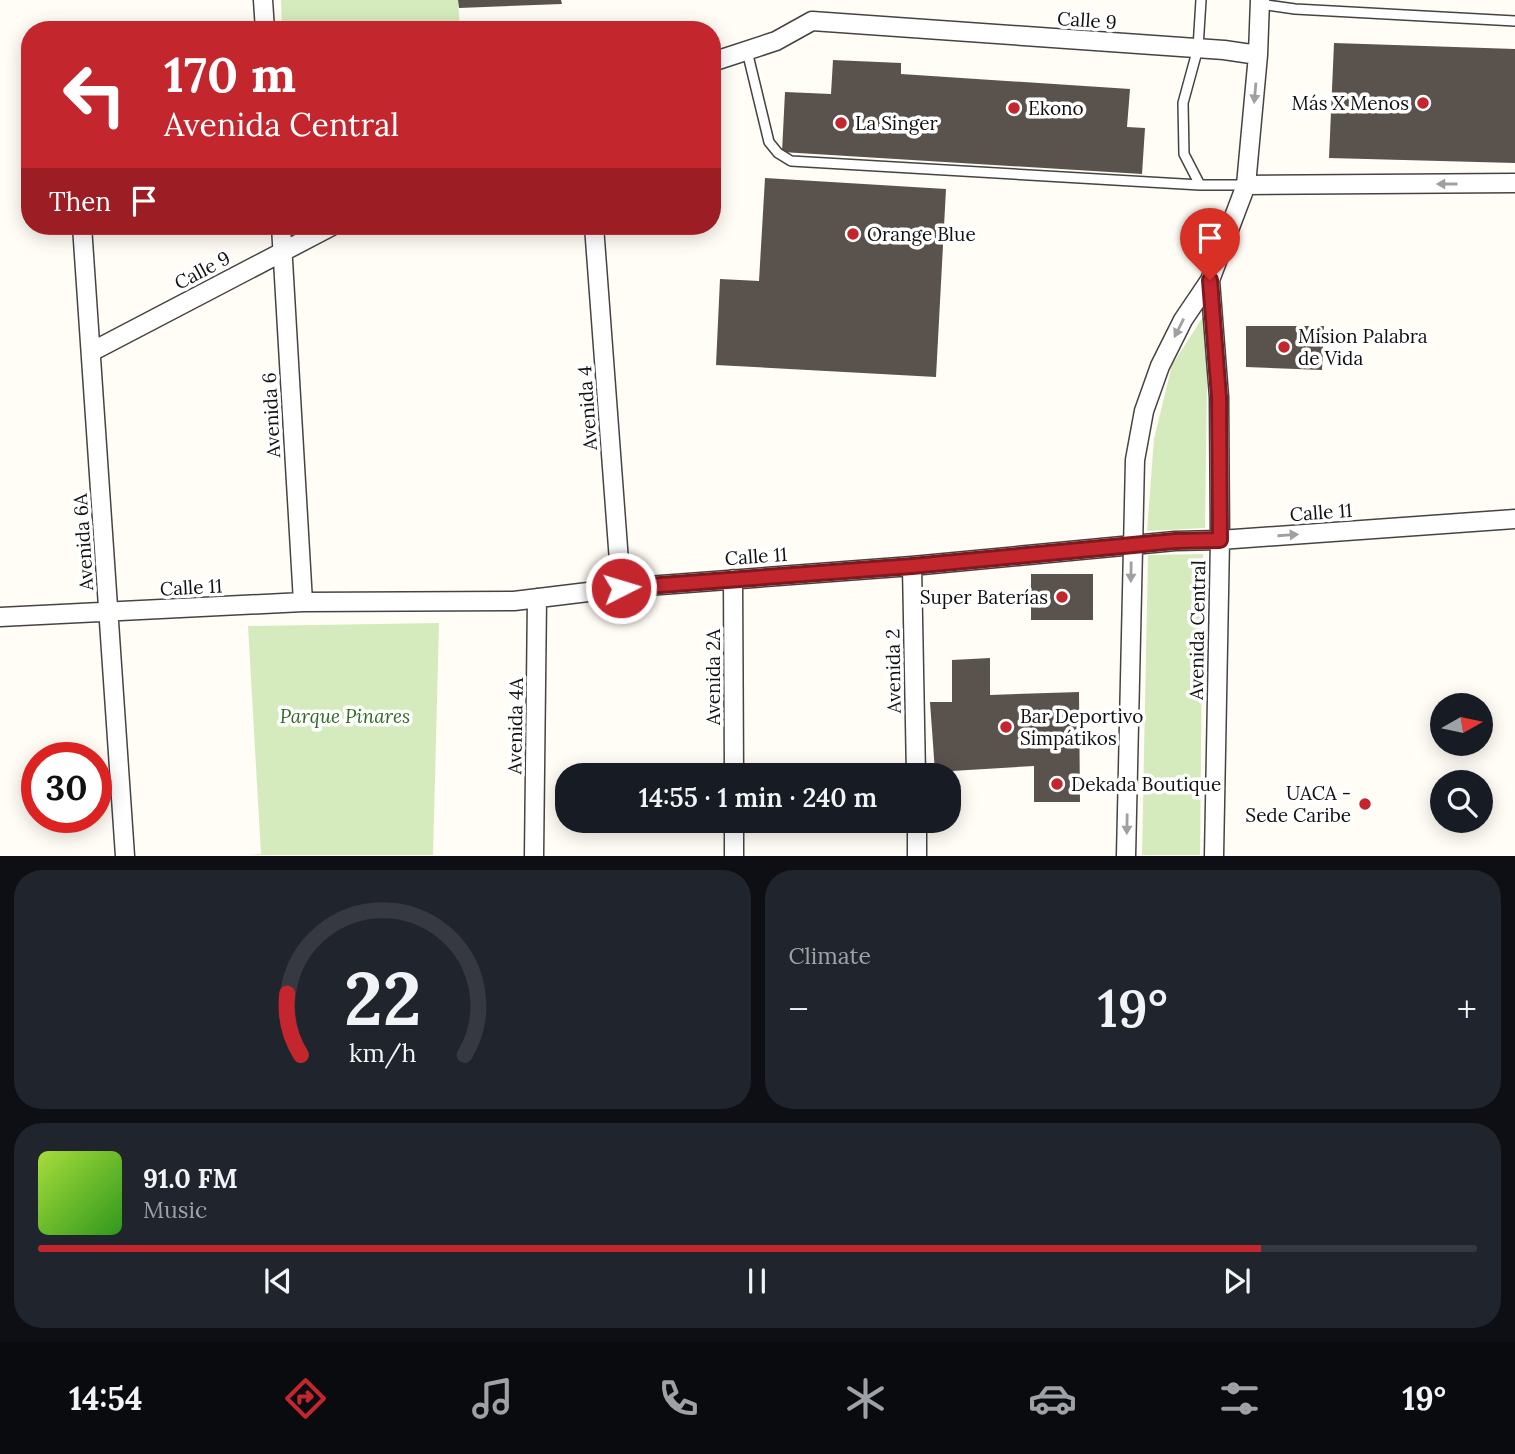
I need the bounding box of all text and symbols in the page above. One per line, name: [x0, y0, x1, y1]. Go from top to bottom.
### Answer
street label: Calle 9: [1056, 6, 1118, 34]
text: 170 m: [164, 43, 296, 105]
icon: left: [49, 49, 140, 140]
one-way arrow: [1249, 82, 1260, 104]
place label: Más X Menos: [1292, 91, 1409, 115]
marker: Más X Menos: [1415, 95, 1431, 111]
place label: Ekono: [1028, 96, 1084, 120]
marker: Ekono: [1006, 100, 1022, 116]
text: Avenida Central: [164, 104, 399, 145]
place label: La Singer: [855, 111, 938, 135]
marker: La Singer: [833, 115, 849, 131]
one-way arrow: [1436, 178, 1458, 190]
icon: arrive: [125, 182, 163, 220]
text: Then: [49, 185, 111, 218]
pin: [1180, 208, 1240, 280]
icon: arrive: [1191, 219, 1229, 257]
place label: Orange Blue: [867, 222, 976, 246]
marker: Orange Blue: [845, 226, 861, 242]
street label: Calle 9: [170, 245, 234, 295]
one-way arrow: [1173, 318, 1184, 338]
place label: Mision Palabra de Vida: [1298, 324, 1428, 370]
marker: Mision Palabra de Vida: [1276, 339, 1292, 355]
street label: Avenida 4: [572, 365, 602, 452]
street label: Avenida 6: [257, 372, 285, 459]
street label: Avenida 6A: [68, 492, 98, 592]
street label: Calle 11: [1289, 498, 1353, 526]
one-way arrow: [1277, 529, 1299, 540]
street label: Calle 11: [724, 542, 788, 570]
position arrow: [584, 551, 658, 625]
street label: Avenida Central: [1184, 560, 1210, 701]
one-way arrow: [1125, 561, 1137, 583]
street label: Calle 11: [159, 573, 223, 601]
place label: Super Baterías: [920, 585, 1048, 609]
marker: Super Baterías: [1054, 589, 1070, 605]
street label: Avenida 2A: [701, 628, 725, 726]
street label: Avenida 2: [880, 629, 906, 714]
street label: Avenida 4A: [502, 676, 528, 775]
north arrow: [1430, 693, 1493, 756]
map controls: [1430, 693, 1493, 833]
park label: Parque Pinares: [280, 704, 410, 728]
place label: Bar Deportivo Simpátikos: [1020, 704, 1143, 750]
marker: Bar Deportivo Simpátikos: [998, 719, 1014, 735]
speed limit sign: 30: [21, 742, 112, 833]
button: search: [1430, 770, 1493, 833]
place label: Dekada Boutique: [1071, 772, 1221, 796]
marker: Dekada Boutique: [1049, 776, 1065, 792]
text: 14:55 · 1 min · 240 m: [639, 781, 877, 814]
place label: UACA - Sede Caribe: [1245, 781, 1351, 827]
marker: UACA - Sede Caribe: [1357, 796, 1373, 812]
one-way arrow: [1121, 813, 1133, 835]
text: Climate: [789, 941, 871, 970]
text: 22: [343, 953, 421, 1046]
text: 19°: [1097, 975, 1168, 1041]
text: −: [789, 985, 809, 1033]
text: +: [1457, 985, 1477, 1033]
text: km/h: [348, 1037, 416, 1069]
text: 91.0 FM: [143, 1162, 238, 1195]
text: Music: [143, 1195, 207, 1224]
icon: previous: [259, 1262, 297, 1300]
icon: pause: [738, 1262, 776, 1300]
icon: next: [1218, 1262, 1256, 1300]
icon: directions: [281, 1374, 330, 1423]
icon: music: [468, 1374, 517, 1423]
icon: phone: [654, 1374, 703, 1423]
icon: climate: [841, 1374, 890, 1423]
icon: car: [1028, 1374, 1077, 1423]
icon: filters: [1215, 1374, 1264, 1423]
text: 14:54: [69, 1378, 143, 1419]
text: 19°: [1402, 1378, 1446, 1419]

